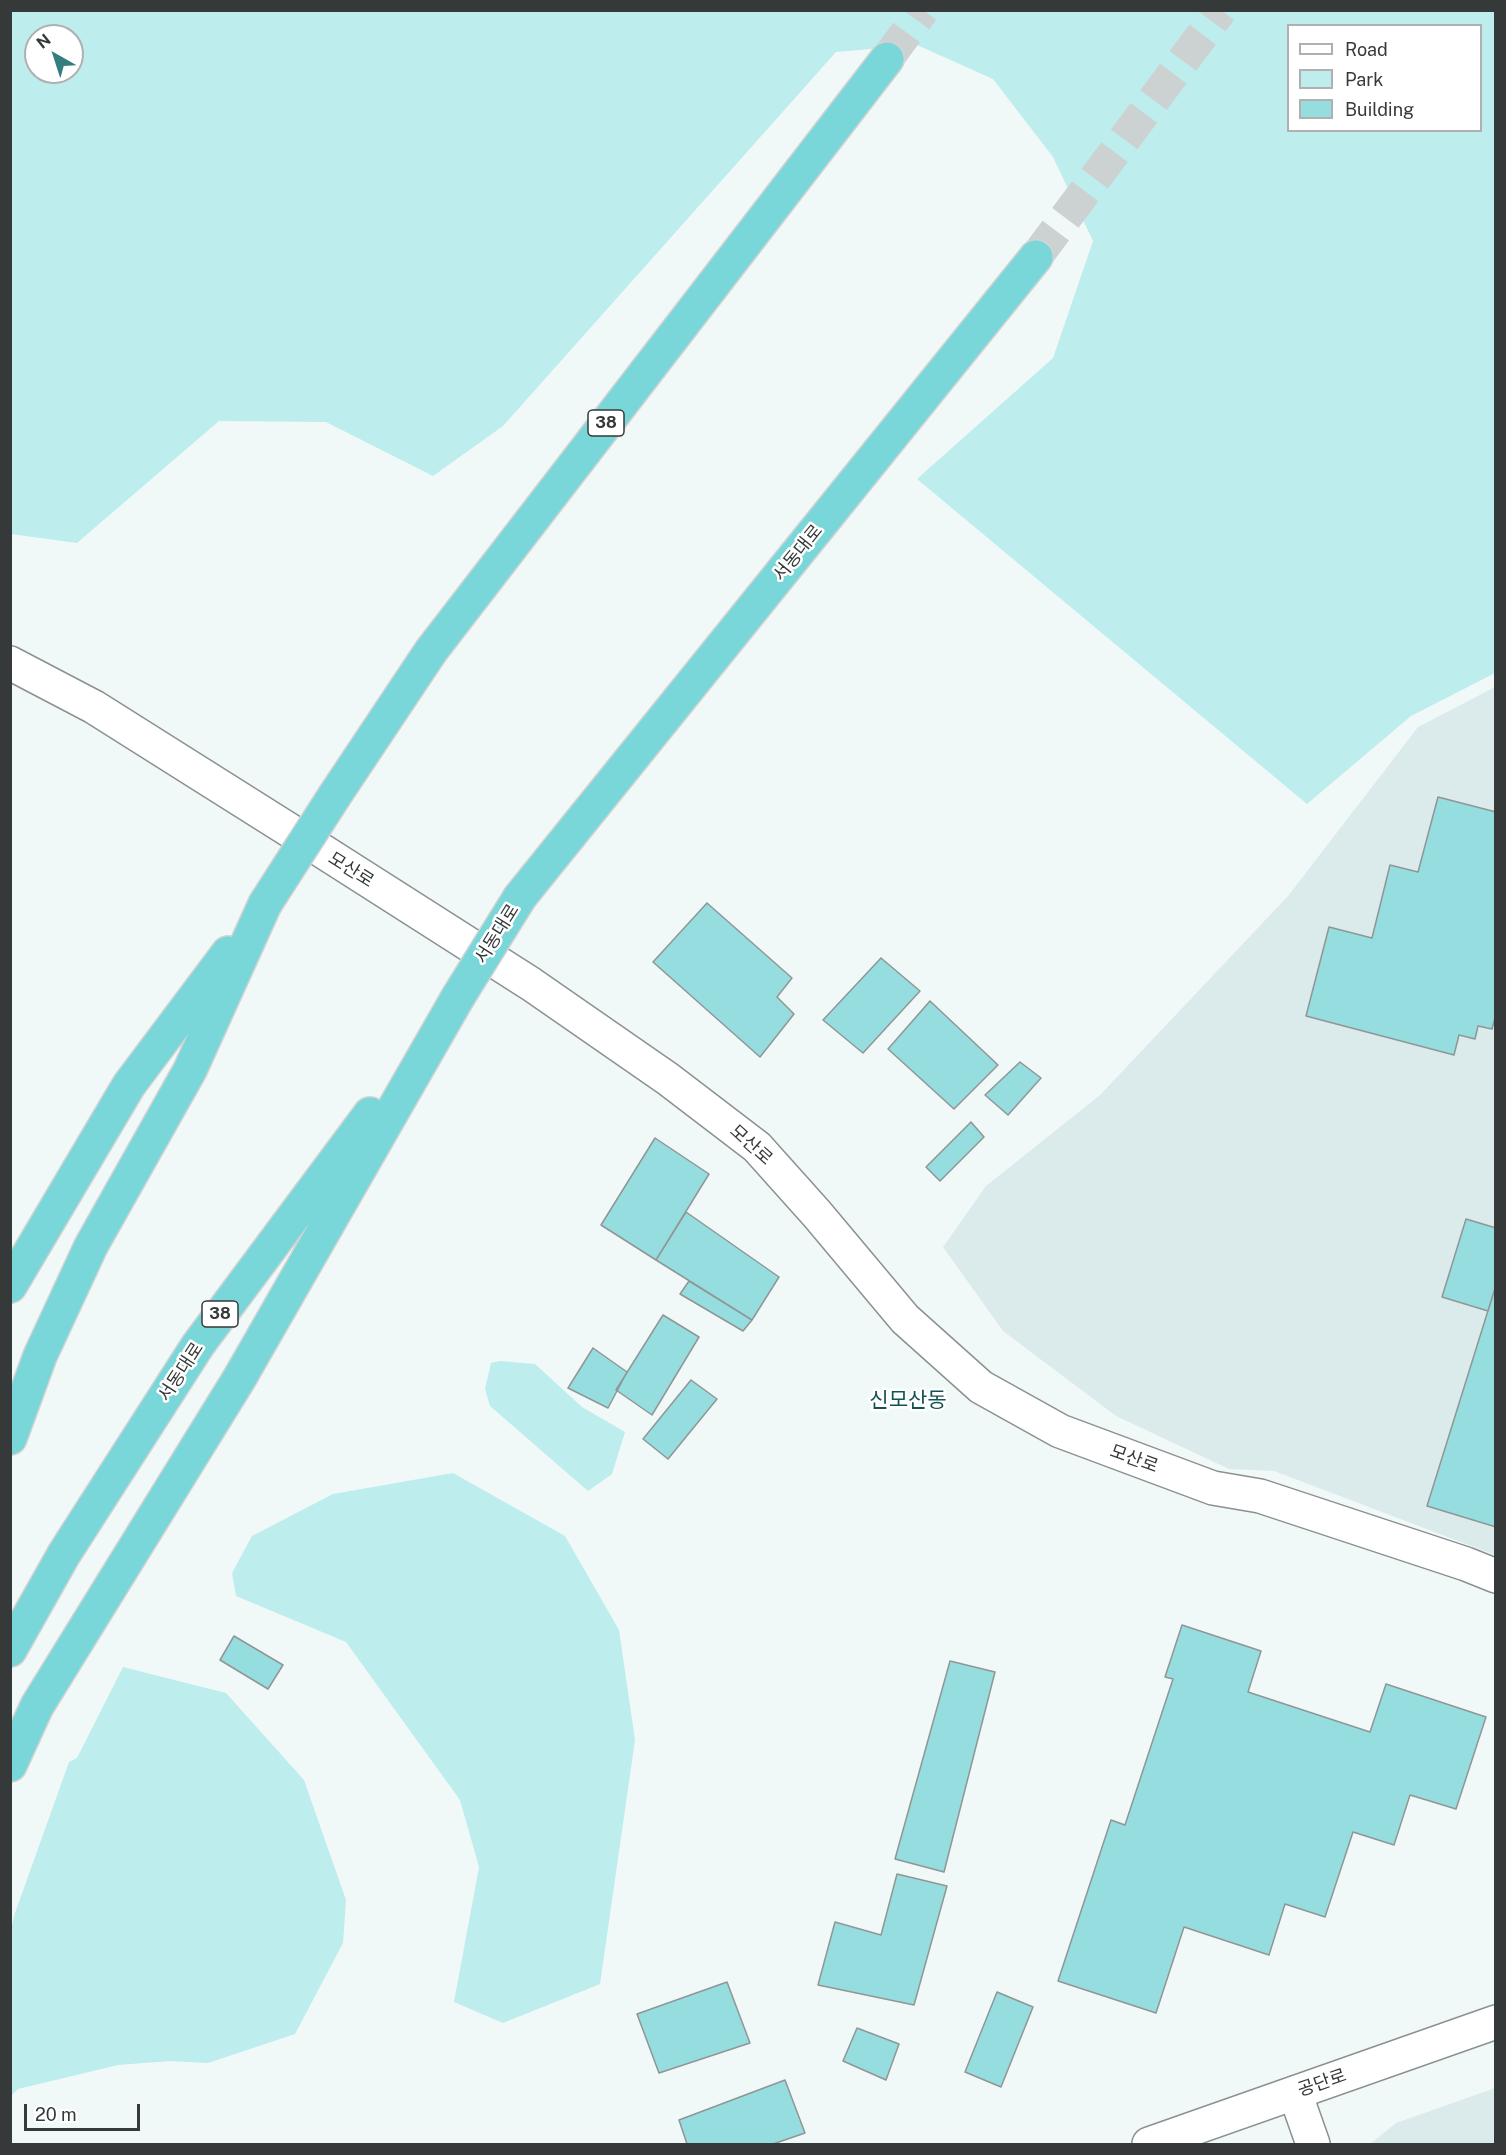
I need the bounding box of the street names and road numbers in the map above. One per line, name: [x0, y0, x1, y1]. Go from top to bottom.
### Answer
road number: 38: [588, 410, 624, 436]
street label: 서동대로: [769, 520, 827, 586]
street label: 모산로: [324, 848, 378, 892]
street label: 서동대로: [470, 900, 524, 968]
street label: 모산로: [725, 1120, 777, 1170]
road number: 38: [202, 1301, 238, 1327]
street label: 서동대로: [154, 1338, 208, 1406]
street label: 모산로: [1107, 1440, 1161, 1478]
street label: 공단로: [1295, 2065, 1349, 2101]

